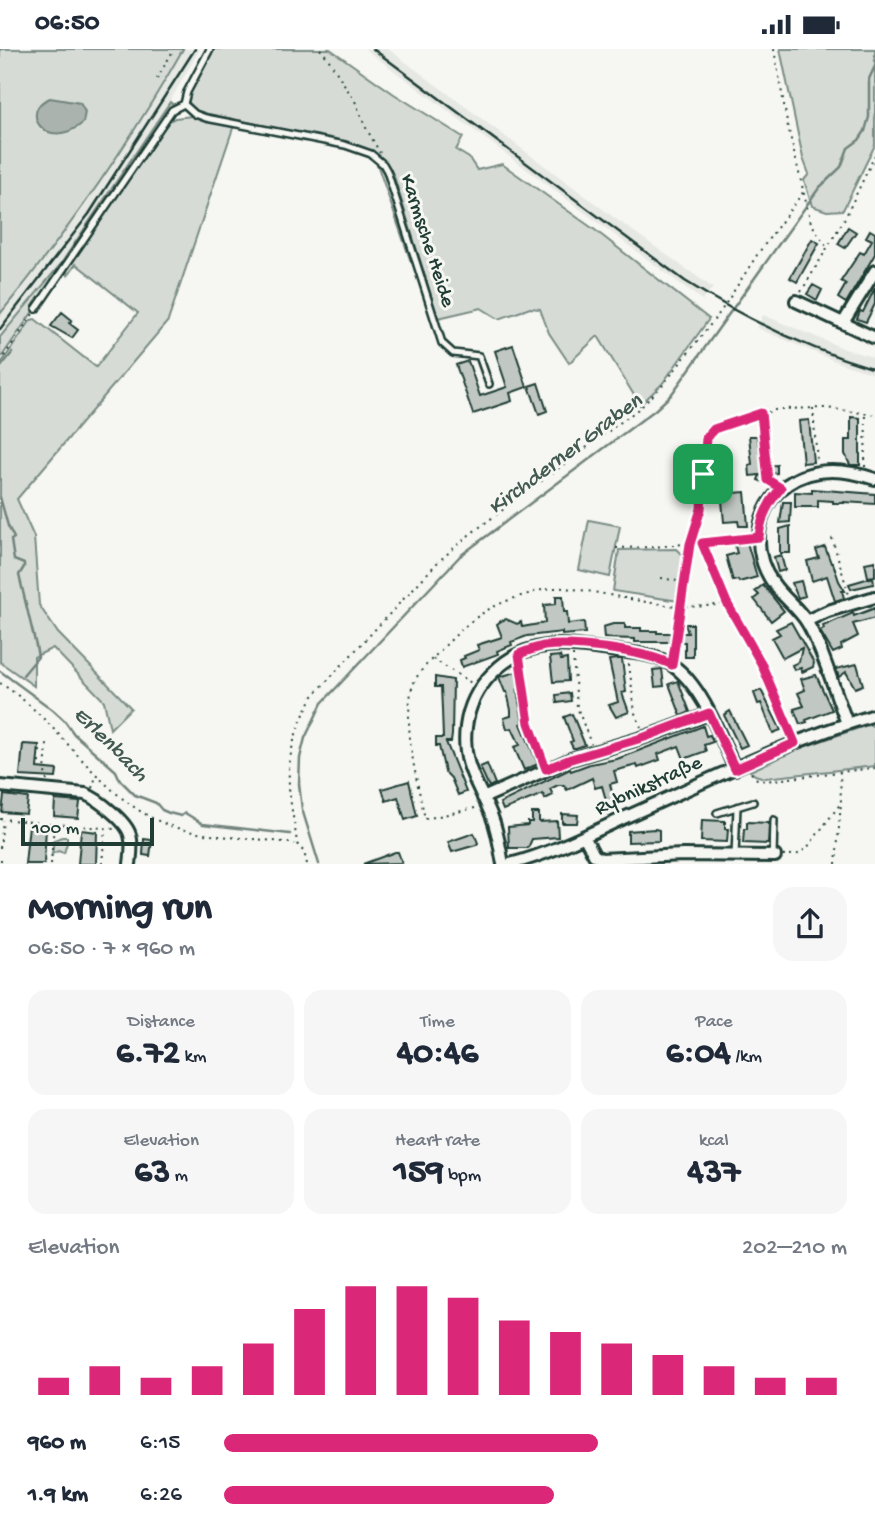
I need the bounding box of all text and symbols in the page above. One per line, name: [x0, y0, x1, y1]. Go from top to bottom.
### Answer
text: 06:50: [35, 9, 100, 40]
street label: Karmsche Heide: [393, 171, 460, 312]
water label: Kirchderner Graben: [484, 388, 649, 522]
pin: [673, 444, 733, 504]
icon: arrive: [684, 455, 722, 493]
water label: Erlenbach: [67, 702, 154, 789]
street label: Rybnikstraße: [591, 751, 708, 823]
scale bar: [21, 815, 154, 847]
text: 100 m: [32, 818, 79, 841]
button: share: [773, 887, 847, 961]
text: Morning run: [28, 888, 212, 932]
text: 06:50 · 7 × 960 m: [28, 936, 195, 963]
text: Distance: [128, 1011, 195, 1034]
text: Time: [420, 1011, 455, 1034]
text: Pace: [695, 1011, 732, 1034]
text: 6.72: [116, 1034, 180, 1075]
text: 40:46: [397, 1034, 478, 1075]
text: 6:04: [666, 1034, 731, 1075]
text: km: [180, 1046, 206, 1069]
text: /km: [731, 1046, 762, 1069]
text: Elevation: [123, 1130, 199, 1153]
text: Heart rate: [395, 1130, 480, 1153]
text: kcal: [699, 1130, 729, 1153]
text: 63: [134, 1153, 170, 1194]
text: 159: [394, 1153, 444, 1194]
text: 437: [687, 1153, 740, 1194]
text: m: [170, 1165, 188, 1188]
text: bpm: [444, 1165, 481, 1188]
text: Elevation: [28, 1235, 119, 1262]
text: 202–210 m: [742, 1235, 847, 1262]
text: 960 m: [28, 1430, 86, 1457]
text: 6:15: [140, 1430, 180, 1457]
text: 1.9 km: [28, 1482, 88, 1509]
text: 6:26: [140, 1482, 182, 1509]

